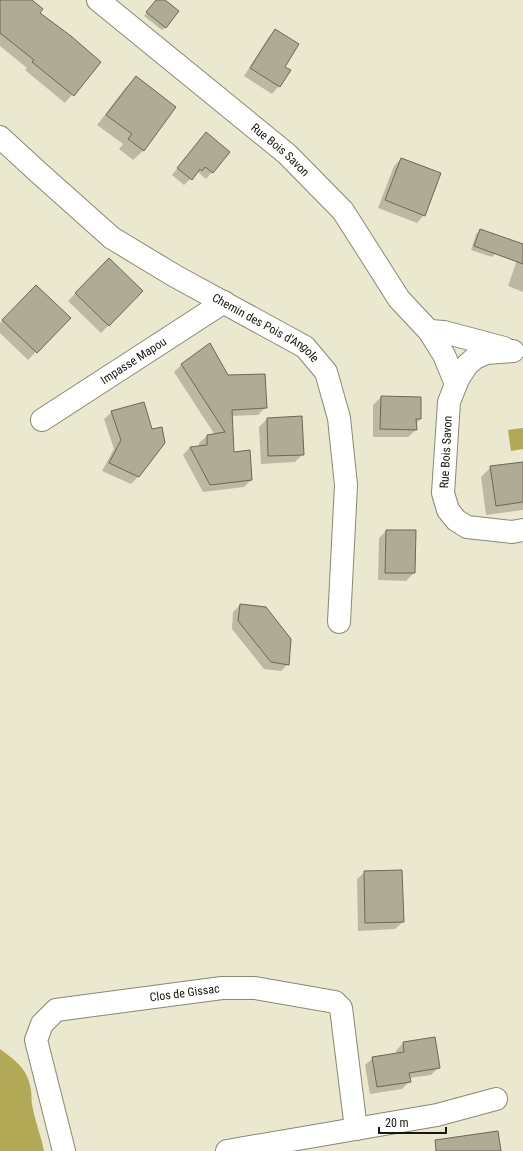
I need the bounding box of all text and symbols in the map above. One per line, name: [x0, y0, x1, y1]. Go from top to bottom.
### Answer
street label: Rue Bois Savon: [248, 121, 312, 180]
street label: Chemin des Pois d'Angole: [210, 291, 322, 365]
street label: Impasse Mapou: [98, 334, 169, 387]
street label: Rue Bois Savon: [437, 415, 455, 489]
street label: Clos de Gissac: [149, 981, 221, 1005]
scale bar: [379, 1109, 446, 1135]
text: 20 m: [385, 1116, 409, 1130]

